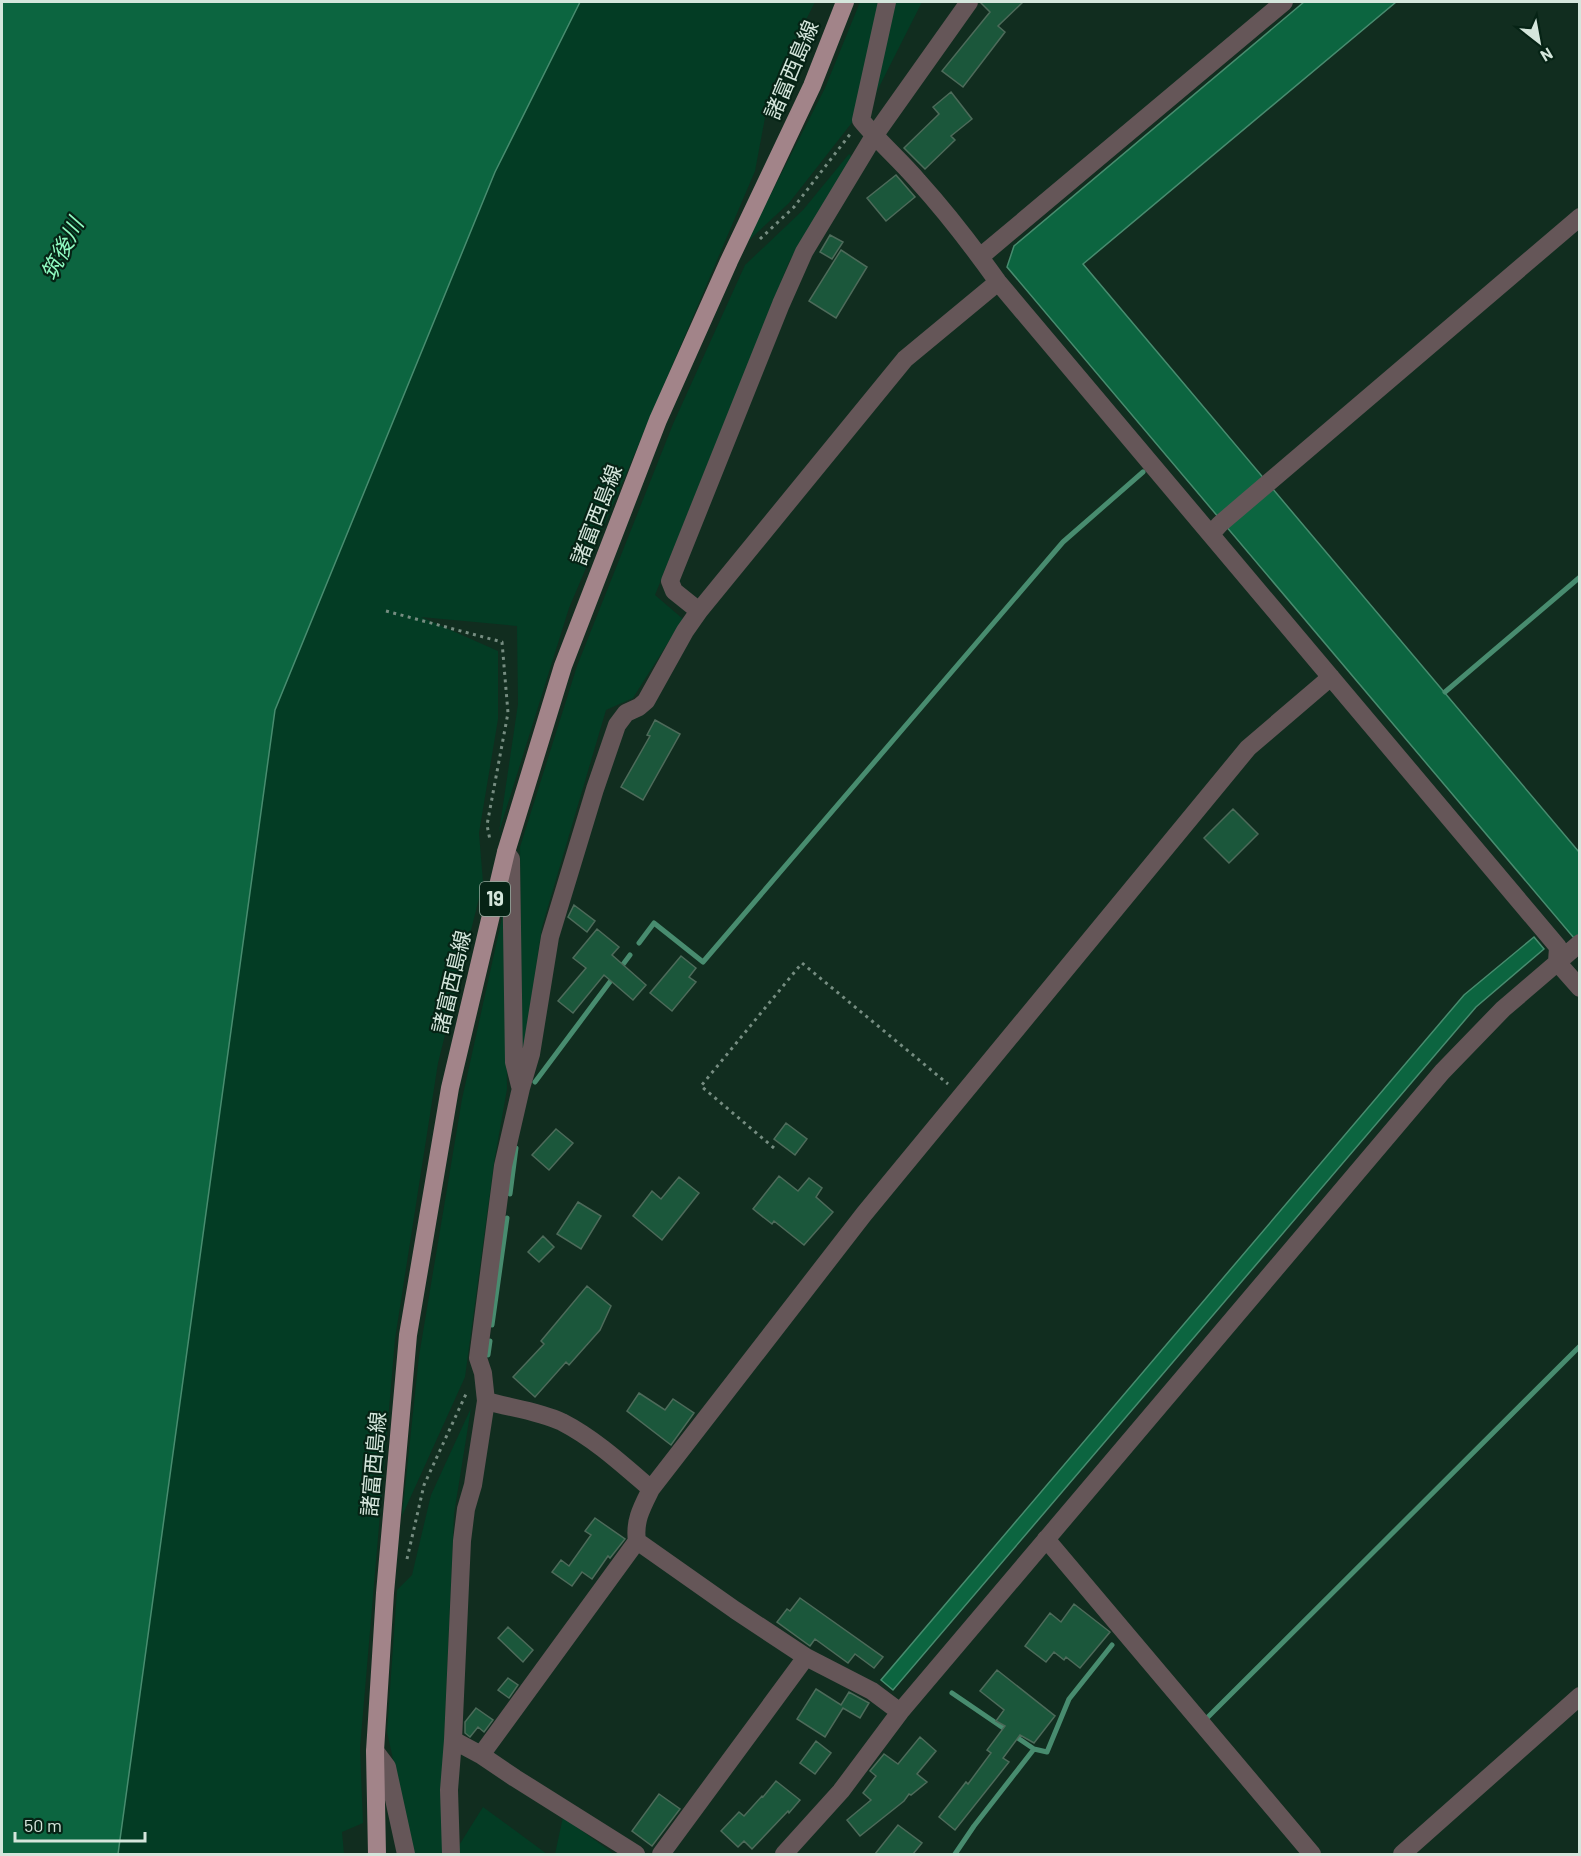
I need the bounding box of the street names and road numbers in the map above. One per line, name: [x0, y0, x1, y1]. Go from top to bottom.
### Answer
street label: 諸富西島線: [759, 16, 823, 123]
street label: 諸富西島線: [565, 461, 626, 568]
road number: 19: [480, 882, 510, 916]
street label: 諸富西島線: [427, 928, 475, 1036]
street label: 諸富西島線: [355, 1410, 390, 1517]

